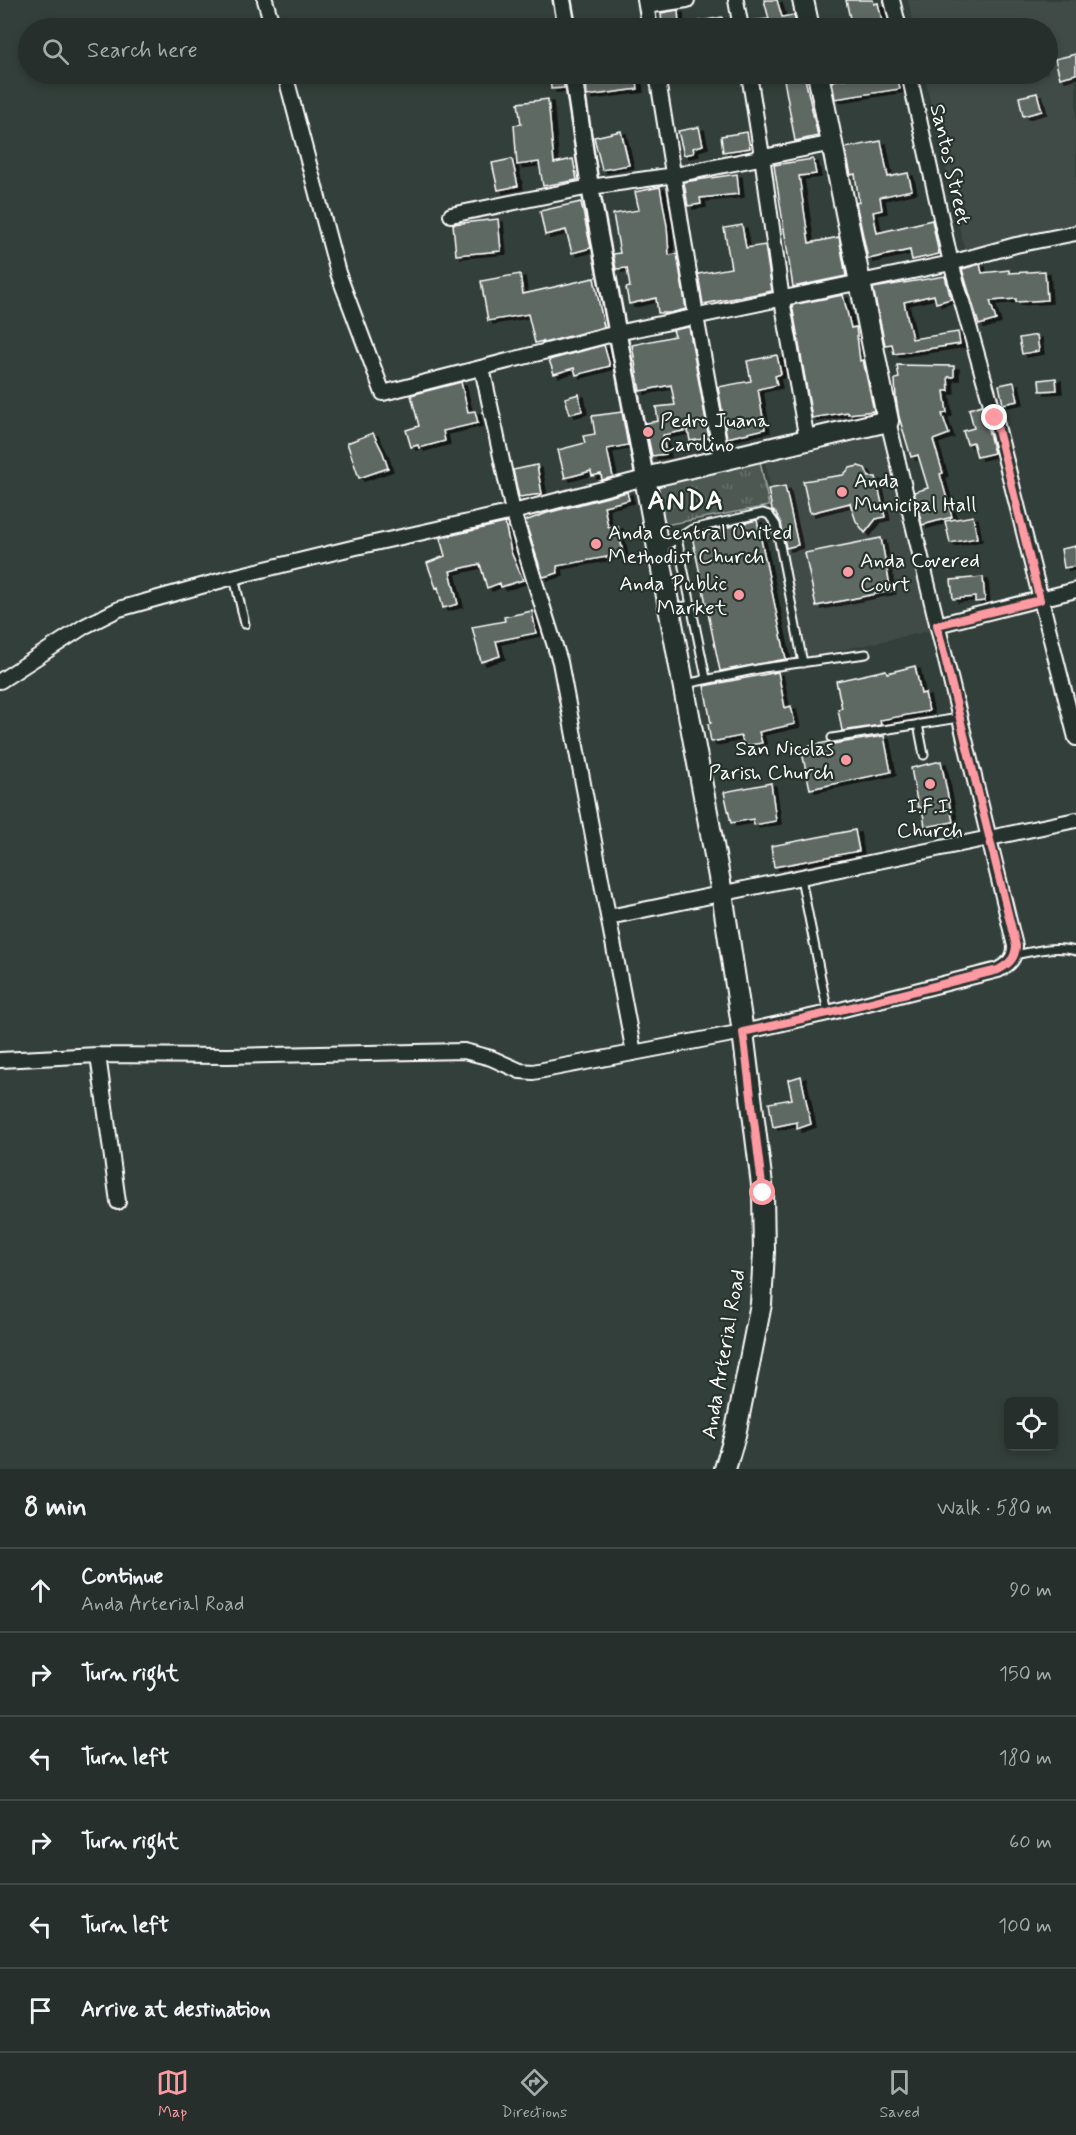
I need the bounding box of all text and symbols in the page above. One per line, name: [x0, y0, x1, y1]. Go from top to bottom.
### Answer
search box: [18, 18, 1058, 84]
icon: search: [39, 35, 72, 68]
text: Search here: [87, 37, 198, 65]
street label: Santos Street: [923, 101, 978, 227]
route end: [981, 404, 1007, 430]
place label: Pedro Juana Carolino: [660, 407, 770, 459]
marker: Pedro Juana Carolino: [641, 425, 655, 439]
place label: Anda Municipal Hall: [854, 467, 976, 519]
district label: ANDA: [647, 484, 725, 519]
marker: Anda Municipal Hall: [835, 485, 849, 499]
place label: Anda Central United Methodist Church: [608, 519, 792, 571]
marker: Anda Central United Methodist Church: [589, 537, 603, 551]
place label: Anda Covered Court: [860, 547, 980, 599]
marker: Anda Covered Court: [841, 565, 855, 579]
place label: Anda Public Market: [619, 570, 728, 622]
marker: Anda Public Market: [732, 588, 746, 602]
place label: San Nicolas Parish Church: [708, 735, 834, 787]
marker: San Nicolas Parish Church: [839, 753, 853, 767]
marker: I.F.I. Church: [923, 777, 937, 791]
place label: I.F.I. Church: [897, 793, 963, 845]
route start: [749, 1179, 775, 1205]
street label: Anda Arterial Road: [695, 1267, 753, 1441]
map controls: [1004, 1397, 1058, 1451]
button: locate: [1004, 1397, 1058, 1451]
text: 8 min: [24, 1491, 87, 1525]
text: Walk · 580 m: [937, 1495, 1052, 1522]
text: Continue: [81, 1563, 163, 1591]
icon: ahead: [24, 1574, 57, 1607]
text: 90 m: [1009, 1577, 1052, 1604]
text: Anda Arterial Road: [81, 1591, 245, 1618]
icon: right: [24, 1658, 57, 1691]
text: Turn right: [81, 1660, 179, 1688]
text: 150 m: [999, 1661, 1052, 1688]
icon: left: [24, 1742, 57, 1775]
text: Turn left: [81, 1744, 169, 1772]
text: 180 m: [999, 1745, 1052, 1772]
icon: right: [24, 1826, 57, 1859]
text: Turn right: [81, 1828, 179, 1856]
text: 60 m: [1009, 1829, 1052, 1856]
icon: left: [24, 1910, 57, 1943]
text: Turn left: [81, 1912, 169, 1940]
text: 100 m: [998, 1913, 1052, 1940]
icon: arrive: [24, 1994, 57, 2027]
text: Arrive at destination: [81, 1996, 271, 2024]
tab: Map: [156, 2066, 189, 2123]
tab: Directions: [501, 2066, 567, 2123]
tab: Saved: [879, 2066, 920, 2123]

